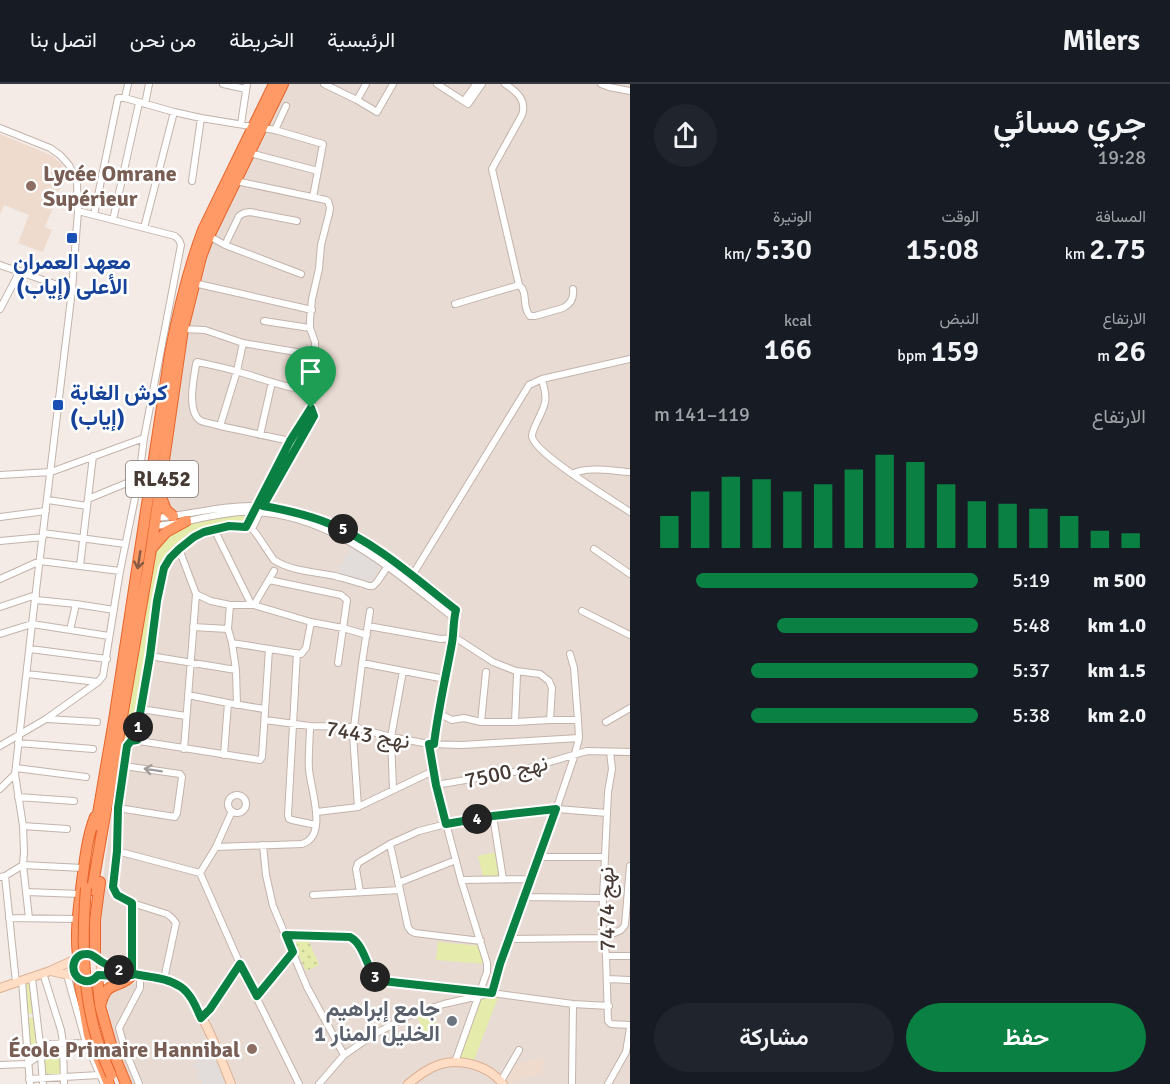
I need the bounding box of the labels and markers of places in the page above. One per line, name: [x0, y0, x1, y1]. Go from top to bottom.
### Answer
place label: Lycée Omrane Supérieur: [43, 160, 177, 212]
marker: Lycée Omrane Supérieur: [24, 179, 38, 193]
marker: معهد العمران الأعلى (إياب): [65, 231, 79, 245]
place label: معهد العمران الأعلى (إياب): [13, 248, 131, 301]
pin: [285, 346, 336, 408]
place label: كرش الغابة (إياب): [70, 379, 168, 432]
marker: كرش الغابة (إياب): [51, 398, 65, 412]
pin: 5: [328, 514, 358, 544]
pin: 1: [123, 712, 153, 742]
pin: 4: [462, 804, 492, 834]
pin: 2: [104, 955, 134, 985]
pin: 3: [360, 962, 390, 992]
place label: جامع إبراهيم الخليل المنار 1: [314, 995, 440, 1047]
marker: جامع إبراهيم الخليل المنار 1: [445, 1014, 459, 1028]
place label: École Primaire Hannibal: [8, 1036, 240, 1063]
marker: École Primaire Hannibal: [245, 1042, 259, 1056]

